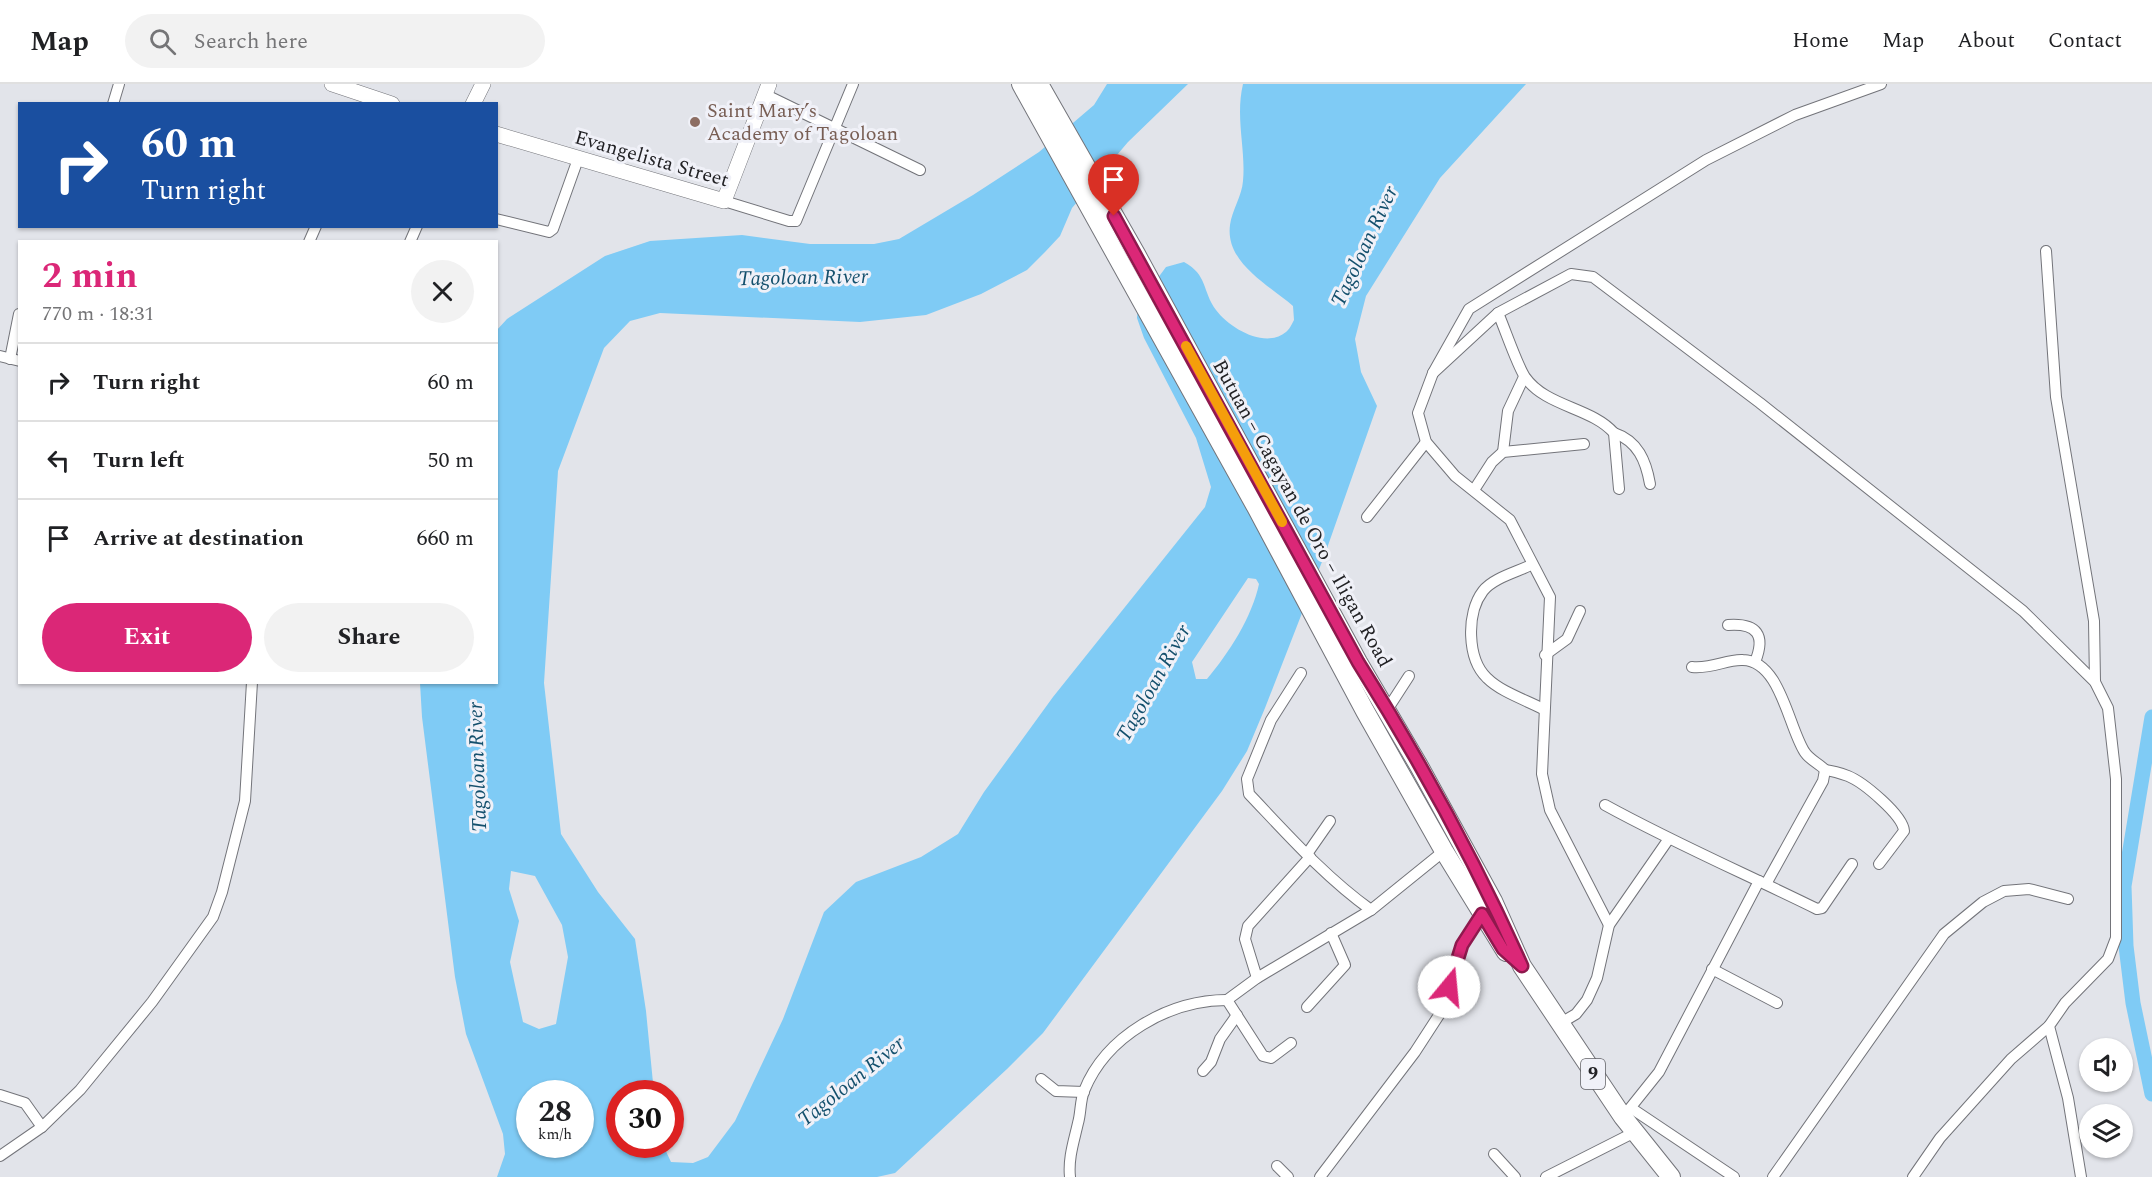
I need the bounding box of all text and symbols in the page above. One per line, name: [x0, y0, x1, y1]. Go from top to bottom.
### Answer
search box: [125, 14, 545, 68]
text: Map: [30, 20, 89, 63]
icon: search: [146, 25, 179, 58]
text: Search here: [194, 25, 308, 58]
text: Home: [1792, 25, 1849, 57]
text: Map: [1882, 25, 1924, 57]
text: About: [1957, 25, 2015, 57]
text: Contact: [2048, 25, 2122, 57]
place label: Saint Mary’s Academy of Tagoloan: [707, 96, 898, 149]
text: 60 m: [141, 113, 236, 176]
marker: Saint Mary’s Academy of Tagoloan: [688, 115, 702, 129]
street label: Evangelista Street: [571, 123, 732, 195]
icon: right: [42, 126, 120, 204]
pin: [1088, 154, 1139, 216]
icon: arrive: [1097, 163, 1130, 196]
text: Turn right: [141, 170, 266, 212]
water label: Tagoloan River: [1323, 180, 1407, 312]
text: 2 min: [42, 249, 138, 304]
button: close: [411, 260, 474, 323]
water label: Tagoloan River: [738, 261, 869, 295]
text: 770 m · 18:31: [42, 299, 154, 329]
street label: Butuan – Cagayan de Oro – Iligan Road: [1205, 354, 1400, 673]
icon: right: [42, 366, 75, 399]
text: Turn right: [93, 366, 200, 399]
text: 60 m: [428, 366, 474, 399]
icon: left: [42, 444, 75, 477]
text: Turn left: [93, 444, 185, 477]
text: 50 m: [428, 444, 474, 477]
icon: arrive: [42, 522, 75, 555]
text: Arrive at destination: [93, 522, 304, 555]
text: 660 m: [417, 522, 474, 555]
button: Exit: [42, 603, 252, 672]
button: Share: [264, 603, 474, 672]
water label: Tagoloan River: [1108, 618, 1200, 748]
water label: Tagoloan River: [460, 701, 496, 833]
position arrow: [1417, 955, 1481, 1019]
water label: Tagoloan River: [791, 1028, 913, 1135]
map controls: [2079, 1038, 2133, 1158]
button: sound: [2079, 1038, 2133, 1092]
road number: 9: [1581, 1059, 1605, 1089]
speed limit sign: 30: [606, 1080, 684, 1158]
text: 28: [538, 1089, 572, 1135]
button: layers: [2079, 1104, 2133, 1158]
text: km/h: [538, 1123, 572, 1146]

